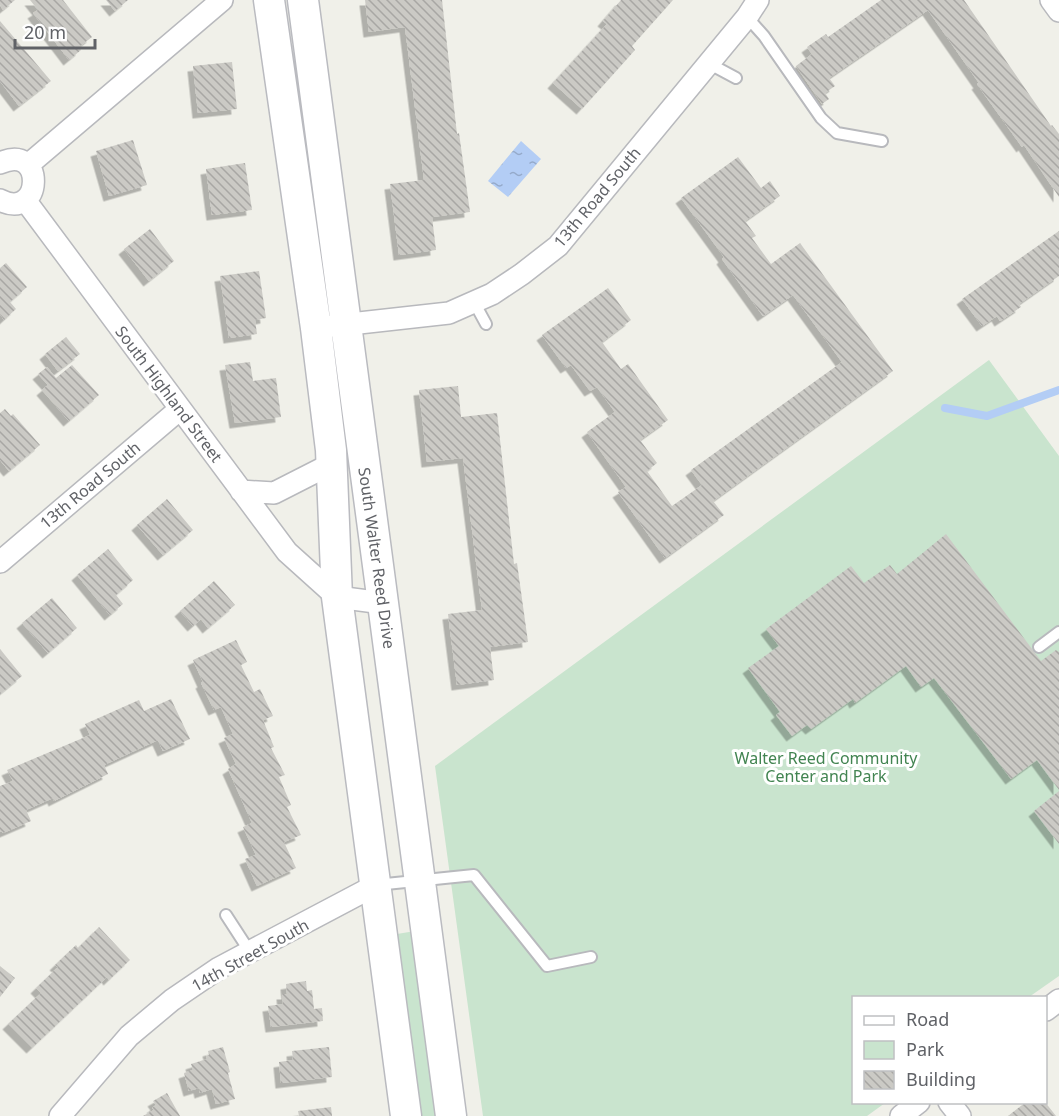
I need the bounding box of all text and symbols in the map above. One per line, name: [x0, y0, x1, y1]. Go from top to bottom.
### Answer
scale bar: [15, 12, 94, 50]
text: 20 m: [24, 20, 66, 44]
street label: 13th Road South: [548, 142, 646, 252]
street label: South Highland Street: [110, 321, 228, 467]
street label: 13th Road South: [35, 436, 145, 534]
street label: South Walter Reed Drive: [353, 466, 401, 650]
park label: Walter Reed Community Center and Park: [735, 747, 918, 787]
street label: 14th Street South: [187, 914, 313, 996]
legend: [852, 996, 1047, 1104]
text: Road: [906, 1007, 949, 1031]
text: Park: [906, 1037, 944, 1061]
text: Building: [906, 1067, 976, 1091]

